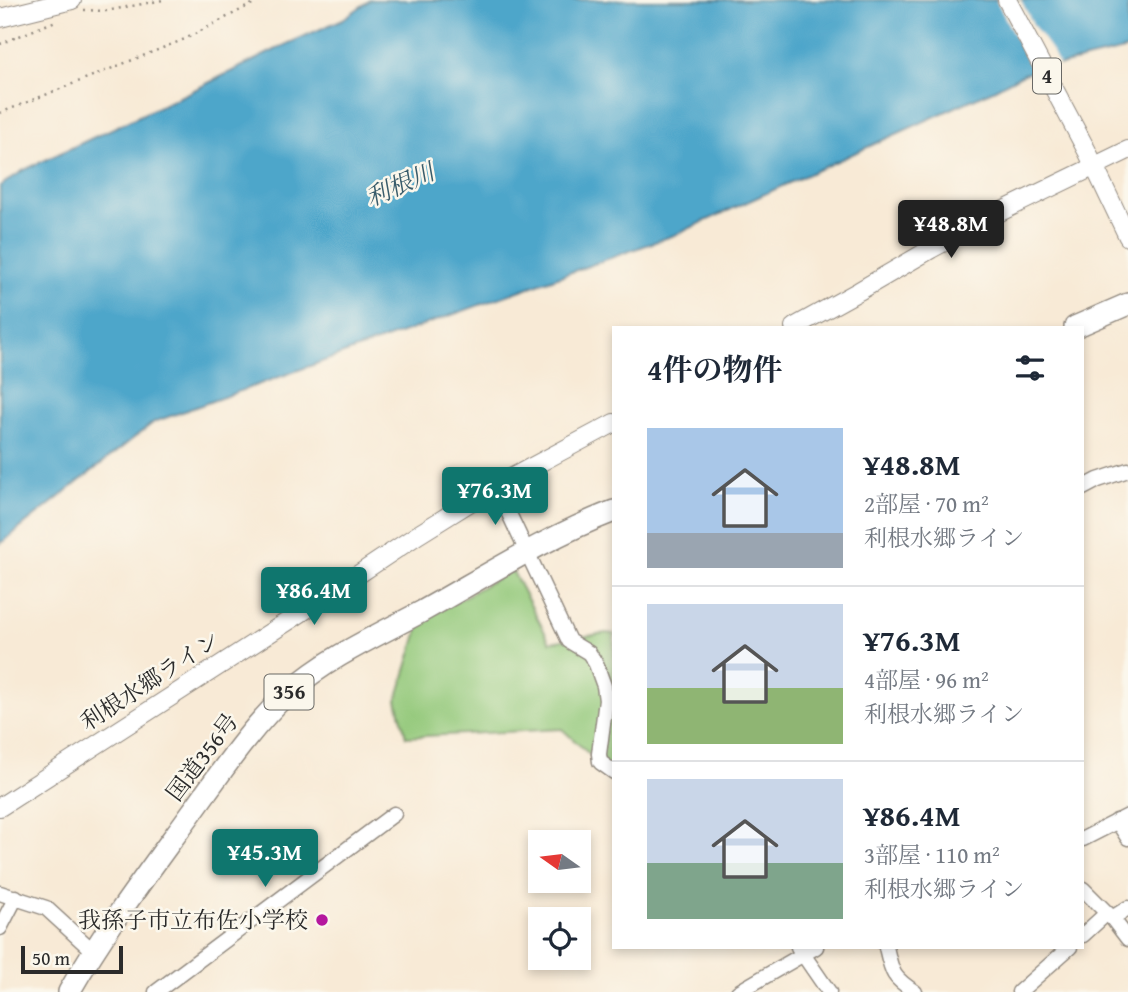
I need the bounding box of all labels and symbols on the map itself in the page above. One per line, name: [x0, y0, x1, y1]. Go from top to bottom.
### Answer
road number: 4: [1033, 58, 1061, 94]
water label: 利根川: [360, 153, 443, 215]
pin: ¥48.8M: [894, 201, 1008, 260]
pin: ¥76.3M: [438, 468, 552, 527]
pin: ¥86.4M: [257, 568, 371, 627]
street label: 利根水郷ライン: [74, 623, 226, 738]
road number: 356: [264, 674, 314, 710]
street label: 国道356号: [158, 706, 246, 807]
pin: ¥45.3M: [208, 830, 322, 889]
north arrow: [528, 830, 592, 892]
place label: 我孫子市立布佐小学校: [78, 903, 308, 936]
marker: 我孫子市立布佐小学校: [314, 912, 330, 928]
scale bar: [21, 943, 122, 975]

